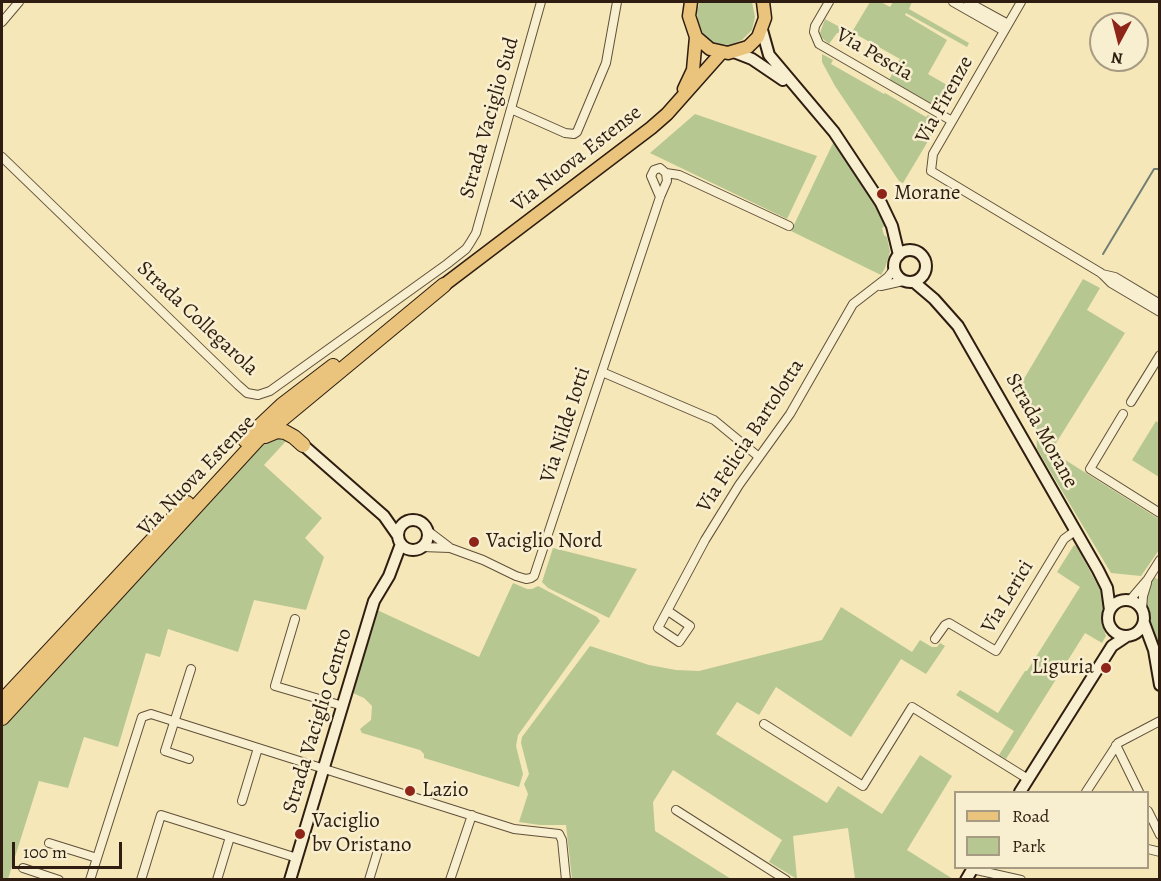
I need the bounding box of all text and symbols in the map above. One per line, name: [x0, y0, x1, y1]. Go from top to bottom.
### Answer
north arrow: [1089, 12, 1149, 72]
street label: Via Pescia: [831, 23, 917, 87]
street label: Strada Vaciglio Sud: [455, 34, 525, 202]
text: N: [1110, 46, 1124, 70]
street label: Via Firenze: [911, 52, 979, 148]
street label: Via Nuova Estense: [507, 100, 647, 218]
place label: Morane: [894, 181, 960, 207]
marker: Morane: [875, 187, 889, 201]
street label: Strada Collegarola: [131, 256, 263, 382]
street label: Via Felicia Bartolotta: [692, 355, 810, 517]
street label: Via Nilde Iotti: [535, 364, 597, 486]
street label: Strada Morane: [999, 369, 1083, 493]
street label: Via Nuova Estense: [133, 410, 261, 542]
place label: Vaciglio Nord: [486, 529, 602, 555]
marker: Vaciglio Nord: [467, 535, 481, 549]
street label: Via Lerici: [976, 556, 1040, 638]
street label: Strada Vaciglio Centro: [278, 626, 358, 816]
place label: Liguria: [1032, 655, 1094, 681]
marker: Liguria: [1099, 661, 1113, 675]
place label: Lazio: [422, 778, 468, 804]
marker: Lazio: [403, 784, 417, 798]
legend: [954, 791, 1149, 869]
text: Road: [1012, 804, 1049, 828]
place label: Vaciglio bv Oristano: [312, 809, 411, 859]
marker: Vaciglio bv Oristano: [293, 827, 307, 841]
scale bar: [15, 830, 124, 868]
text: Park: [1012, 834, 1046, 858]
text: 100 m: [23, 840, 67, 864]

